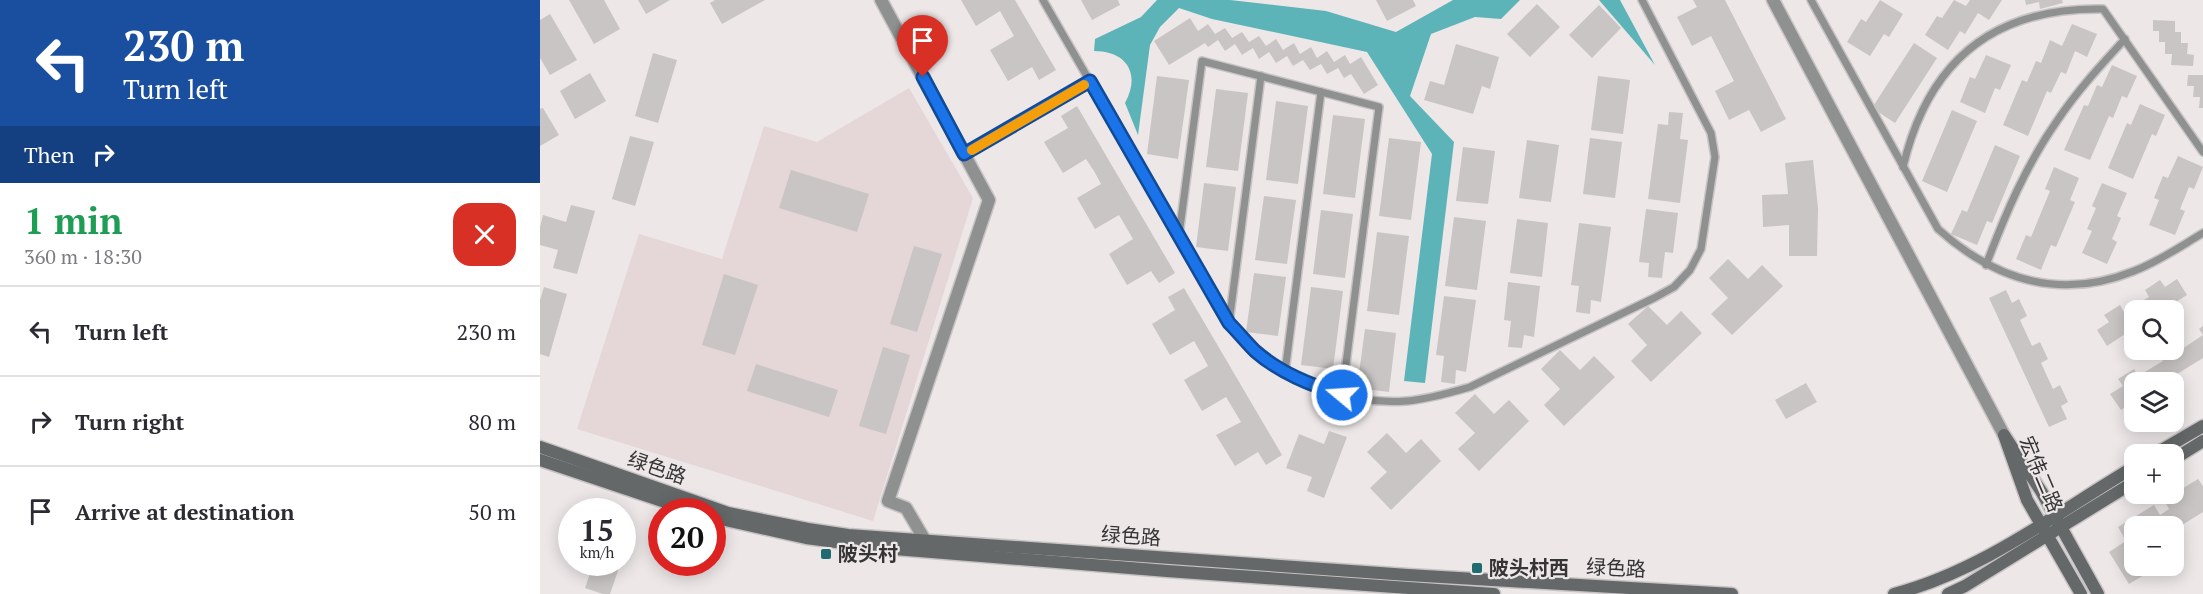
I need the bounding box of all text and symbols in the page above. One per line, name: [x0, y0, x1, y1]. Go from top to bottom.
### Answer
pin: [897, 15, 948, 77]
text: 230 m: [123, 17, 244, 73]
icon: left: [24, 24, 102, 102]
icon: arrive: [906, 24, 939, 57]
text: Turn left: [123, 71, 228, 107]
icon: right: [87, 138, 120, 171]
text: Then: [24, 140, 75, 169]
text: 1 min: [24, 197, 122, 244]
button: close: [453, 203, 516, 266]
text: 360 m · 18:30: [24, 243, 142, 270]
map controls: [2124, 300, 2184, 576]
button: search: [2124, 300, 2184, 360]
icon: left: [24, 315, 57, 348]
text: Turn left: [75, 317, 168, 346]
text: 230 m: [456, 317, 516, 346]
position arrow: [1310, 363, 1374, 427]
button: layers: [2124, 372, 2184, 432]
icon: right: [24, 405, 57, 438]
text: Turn right: [75, 407, 184, 436]
text: 80 m: [468, 407, 516, 436]
street label: 宏伟二路: [2013, 432, 2070, 516]
button: +: [2124, 444, 2184, 504]
street label: 绿色路: [624, 445, 690, 490]
icon: arrive: [24, 495, 57, 528]
text: Arrive at destination: [75, 497, 294, 526]
text: 50 m: [468, 497, 516, 526]
speed limit sign: 20: [648, 498, 726, 576]
text: 15: [580, 510, 614, 550]
button: −: [2124, 516, 2184, 576]
street label: 绿色路: [1100, 520, 1162, 551]
place label: 陂头村: [838, 540, 898, 567]
text: km/h: [580, 542, 614, 562]
marker: 陂头村: [819, 547, 833, 561]
street label: 绿色路: [1585, 552, 1647, 583]
place label: 陂头村西: [1489, 554, 1569, 581]
marker: 陂头村西: [1470, 561, 1484, 575]

